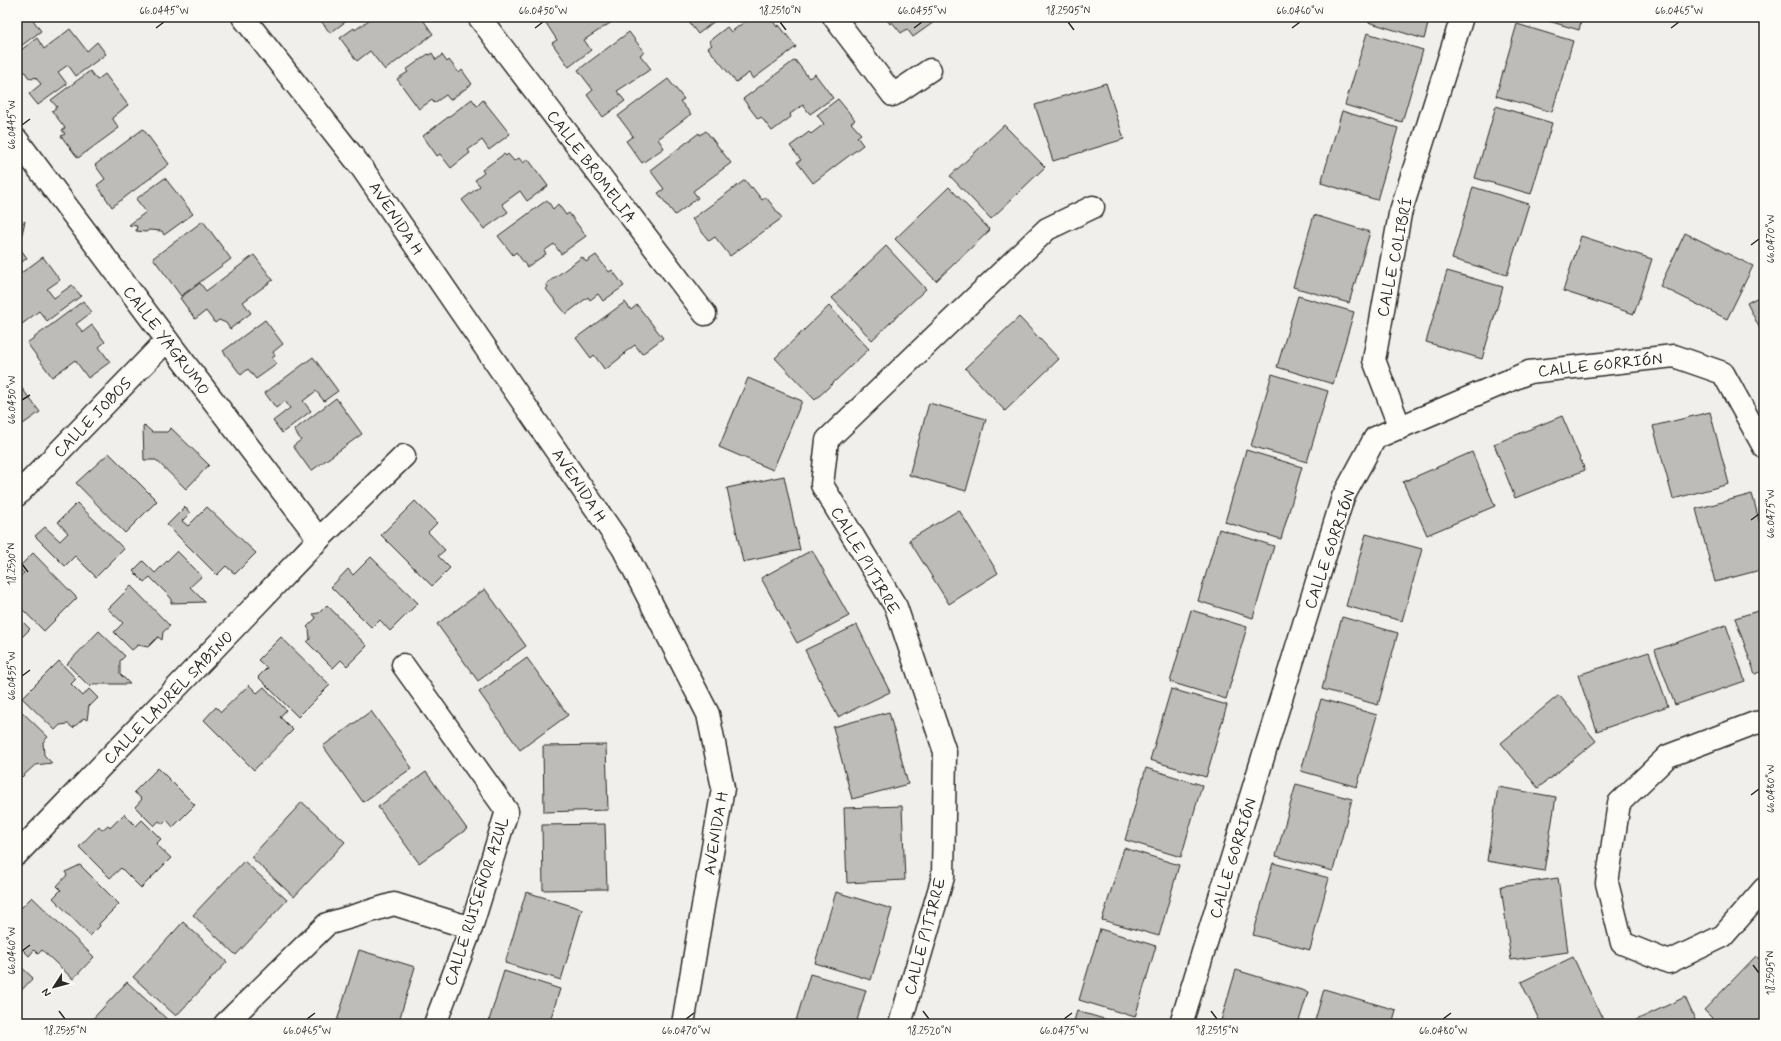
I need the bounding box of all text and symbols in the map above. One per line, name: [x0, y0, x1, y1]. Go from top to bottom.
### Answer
text: 66.0445°W: [140, 4, 189, 18]
text: 66.0450°W: [519, 4, 567, 18]
text: 18.2510°N: [759, 4, 801, 18]
text: 66.0455°W: [898, 4, 946, 18]
text: 18.2505°N: [1046, 4, 1091, 18]
text: 66.0460°W: [1276, 4, 1324, 18]
text: 66.0465°W: [1655, 4, 1703, 18]
text: 66.0445°W: [5, 101, 19, 150]
street label: CALLE BROMELIA: [541, 106, 640, 228]
street label: AVENIDA H: [363, 178, 428, 260]
street label: CALLE COLIBRÍ: [1373, 196, 1418, 319]
text: 66.0470°W: [1764, 215, 1778, 263]
street label: CALLE YAGRUMO: [118, 282, 214, 400]
street label: CALLE GORRIÓN: [1537, 349, 1663, 382]
street label: CALLE JOBOS: [49, 373, 137, 463]
text: 66.0450°W: [5, 376, 19, 424]
street label: AVENIDA H: [546, 445, 611, 527]
street label: CALLE GORRIÓN: [1300, 487, 1361, 612]
text: 66.0475°W: [1764, 490, 1778, 538]
street label: CALLE PITIRRE: [825, 503, 904, 618]
text: 18.2530°N: [5, 543, 19, 585]
street label: CALLE LAUREL SABINO: [100, 627, 239, 770]
text: 66.0455°W: [5, 652, 19, 700]
text: 66.0480°W: [1764, 765, 1778, 813]
street label: AVENIDA H: [700, 790, 733, 877]
street label: CALLE GORRIÓN: [1205, 796, 1262, 921]
street label: CALLE RUISEÑOR AZUL: [440, 814, 515, 989]
street label: CALLE PITIRRE: [900, 875, 951, 997]
text: 66.0460°W: [5, 927, 19, 975]
text: 18.2505°N: [1764, 950, 1778, 995]
north arrow: [34, 967, 74, 1007]
text: N: [39, 985, 55, 999]
text: 18.2535°N: [44, 1024, 87, 1038]
text: 66.0465°W: [283, 1024, 331, 1038]
text: 66.0470°W: [662, 1024, 710, 1038]
text: 18.2520°N: [907, 1024, 951, 1038]
text: 66.0475°W: [1040, 1024, 1088, 1038]
text: 18.2515°N: [1196, 1024, 1239, 1038]
text: 66.0480°W: [1419, 1024, 1467, 1038]

